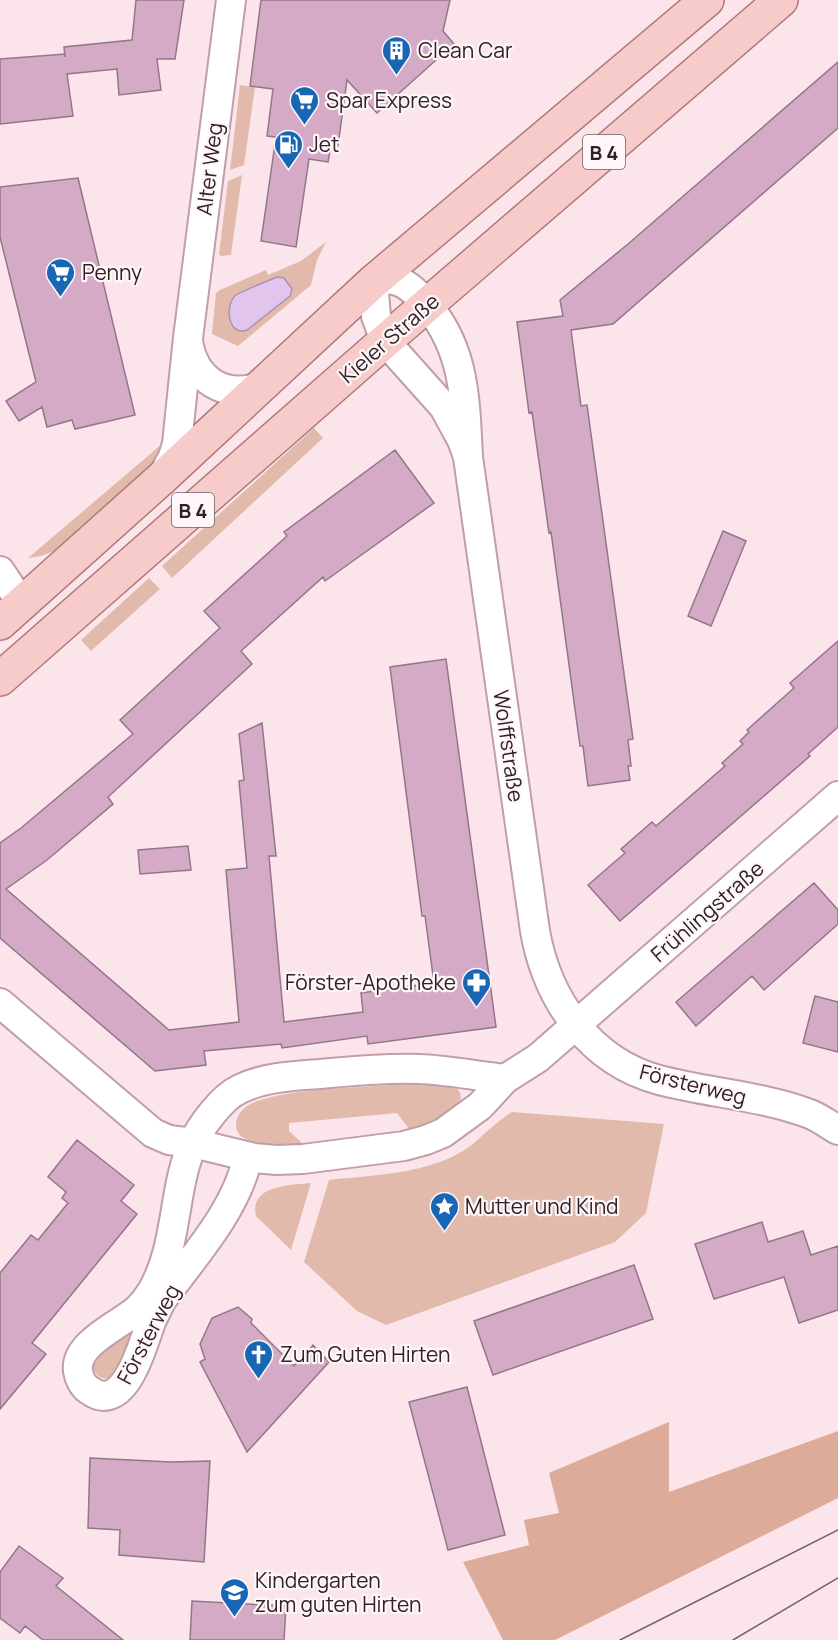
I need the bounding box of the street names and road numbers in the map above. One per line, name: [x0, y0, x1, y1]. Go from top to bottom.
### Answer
street label: Alter Weg: [189, 121, 229, 217]
road number: B 4: [583, 135, 625, 169]
street label: Kieler Straße: [333, 287, 445, 389]
road number: B 4: [172, 493, 214, 527]
street label: Wolffstraße: [487, 688, 531, 804]
street label: Frühlingstraße: [645, 854, 769, 968]
street label: Försterweg: [637, 1057, 749, 1111]
street label: Försterweg: [110, 1279, 186, 1389]

